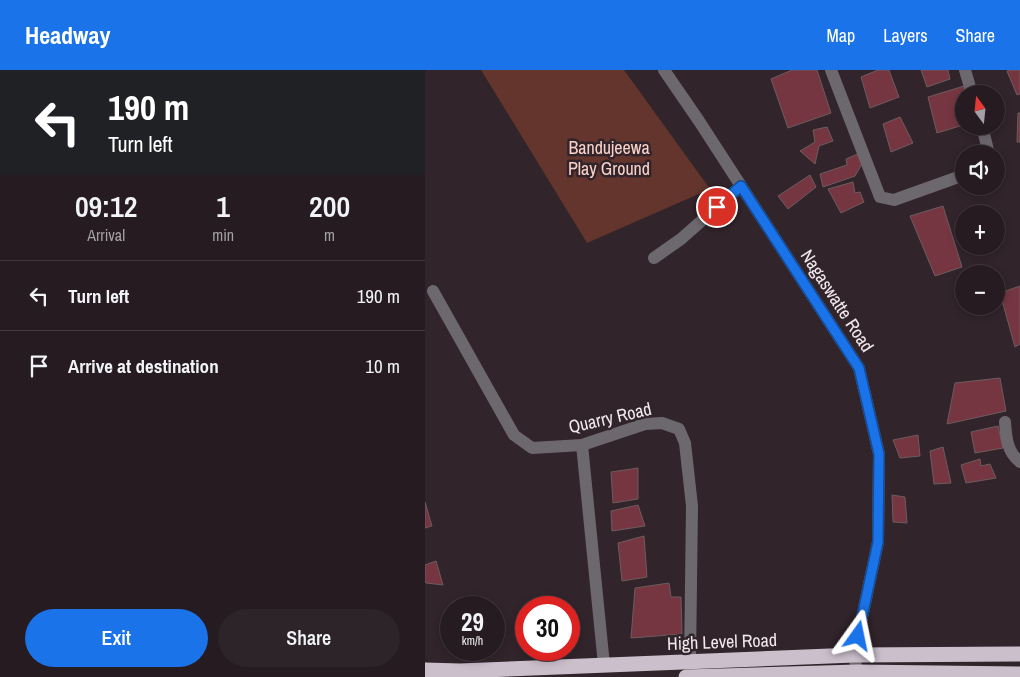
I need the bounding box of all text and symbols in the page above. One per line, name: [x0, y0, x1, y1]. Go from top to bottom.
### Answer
text: Headway: [25, 19, 110, 51]
text: Map: [827, 23, 855, 48]
text: Layers: [883, 23, 928, 48]
text: Share: [956, 23, 995, 48]
text: 190 m: [108, 84, 189, 131]
north arrow: [955, 85, 1005, 135]
map controls: [955, 85, 1005, 315]
icon: left: [25, 90, 90, 155]
text: Turn left: [108, 129, 173, 159]
park label: Bandujeewa Play Ground: [568, 135, 650, 181]
button: sound: [955, 145, 1005, 195]
text: 09:12: [75, 186, 137, 226]
text: 1: [216, 186, 230, 226]
text: 200: [309, 186, 350, 226]
pin: [696, 186, 738, 228]
icon: arrive: [703, 193, 731, 221]
button: +: [955, 205, 1005, 255]
text: Arrival: [87, 224, 125, 246]
text: min: [212, 224, 234, 246]
text: m: [324, 224, 335, 246]
street label: Nagaswatte Road: [795, 245, 880, 357]
button: −: [955, 265, 1005, 315]
icon: left: [25, 282, 53, 310]
text: Turn left: [68, 283, 129, 309]
text: 190 m: [357, 283, 400, 309]
icon: arrive: [25, 352, 53, 380]
text: Arrive at destination: [68, 353, 219, 379]
text: 10 m: [365, 353, 400, 379]
street label: Quarry Road: [566, 396, 654, 439]
speed limit sign: 30: [515, 596, 580, 661]
text: 29: [461, 605, 484, 639]
button: Exit: [25, 609, 208, 667]
button: Share: [218, 609, 400, 667]
position arrow: [831, 609, 883, 661]
street label: High Level Road: [667, 627, 777, 656]
text: km/h: [462, 633, 483, 649]

